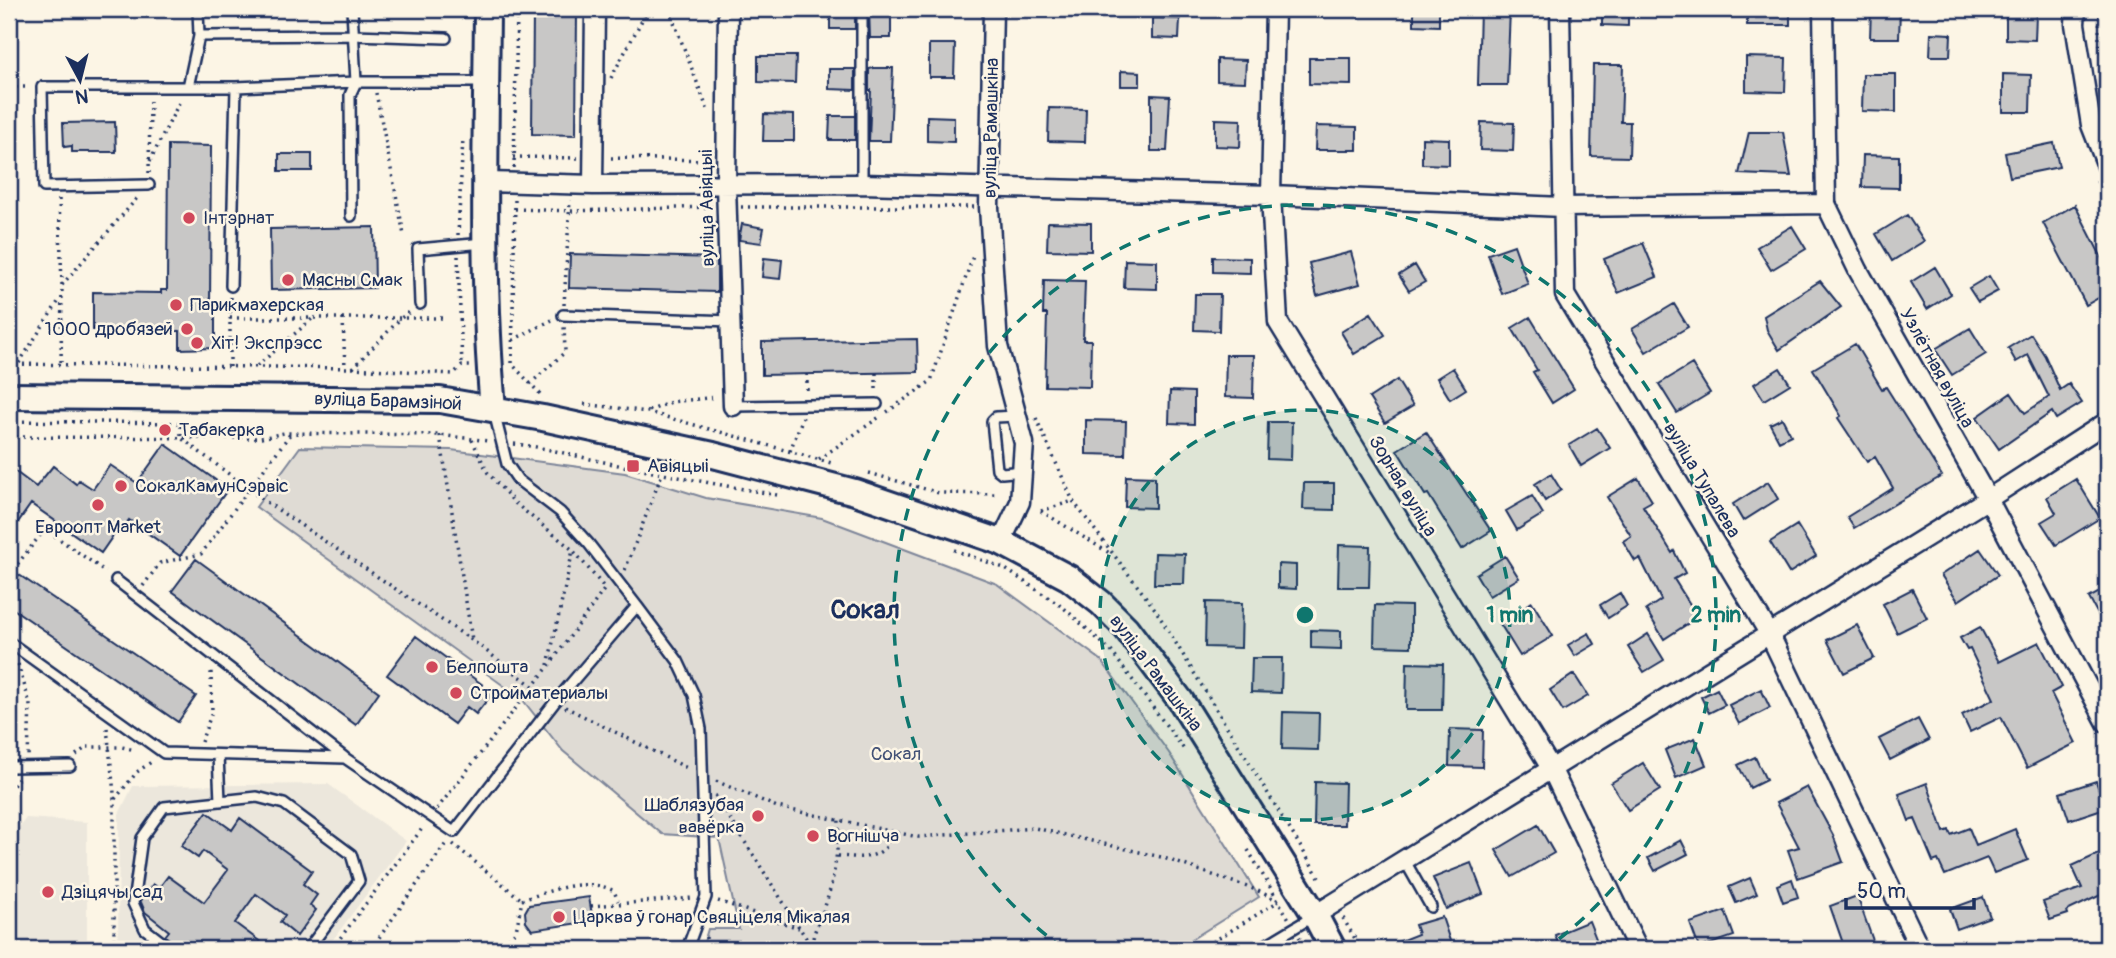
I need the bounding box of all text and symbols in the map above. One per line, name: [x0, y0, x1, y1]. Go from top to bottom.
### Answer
north arrow: [46, 46, 116, 116]
street label: вуліца Рамашкіна: [978, 57, 1004, 198]
text: N: [74, 83, 90, 109]
street label: вуліца Авіяцыі: [694, 149, 720, 267]
place label: Інтэрнат: [203, 206, 275, 230]
marker: Інтэрнат: [181, 210, 197, 226]
place label: Мясны Смак: [302, 268, 403, 292]
marker: Мясны Смак: [280, 272, 296, 288]
place label: Парикмахерская: [190, 293, 324, 317]
marker: Парикмахерская: [168, 297, 184, 313]
street label: Узлётная вуліца: [1894, 304, 1980, 432]
place label: 1000 дробязей: [44, 317, 173, 341]
marker: 1000 дробязей: [179, 321, 195, 337]
place label: Хіт! Экспрэсс: [211, 331, 323, 355]
marker: Хіт! Экспрэсс: [189, 335, 205, 351]
street label: вуліца Барамзіной: [314, 386, 462, 416]
place label: Табакерка: [179, 418, 264, 442]
street label: вуліца Тупалева: [1658, 418, 1746, 542]
marker: Табакерка: [157, 422, 173, 438]
street label: Зорная вуліца: [1363, 431, 1443, 541]
place label: Авіяцыі: [647, 454, 709, 478]
marker: Авіяцыі: [625, 458, 641, 474]
place label: СокалКамунСэрвіс: [135, 474, 289, 498]
marker: СокалКамунСэрвіс: [113, 478, 129, 494]
marker: Евроопт Market: [90, 497, 106, 513]
place label: Евроопт Market: [35, 515, 161, 539]
district label: Сокал: [830, 594, 900, 626]
text: 1 min: [1487, 602, 1534, 629]
text: 2 min: [1691, 602, 1741, 629]
centre of rings: [1293, 603, 1317, 627]
street label: вуліца Рамашкіна: [1104, 610, 1208, 736]
place label: Белпошта: [446, 655, 529, 679]
marker: Белпошта: [424, 659, 440, 675]
place label: Стройматериалы: [470, 681, 608, 705]
marker: Стройматериалы: [448, 685, 464, 701]
park label: Сокал: [871, 742, 921, 766]
place label: Шаблязубая вавёрка: [644, 793, 744, 839]
marker: Шаблязубая вавёрка: [750, 808, 766, 824]
place label: Вогнішча: [827, 824, 899, 848]
marker: Вогнішча: [805, 828, 821, 844]
scale bar: [1846, 867, 1974, 911]
text: 50 m: [1857, 878, 1906, 905]
place label: Дзіцячы сад: [61, 880, 163, 904]
marker: Дзіцячы сад: [40, 884, 56, 900]
place label: Царква ў гонар Свяціцеля Мікалая: [573, 905, 850, 929]
marker: Царква ў гонар Свяціцеля Мікалая: [551, 909, 567, 925]

